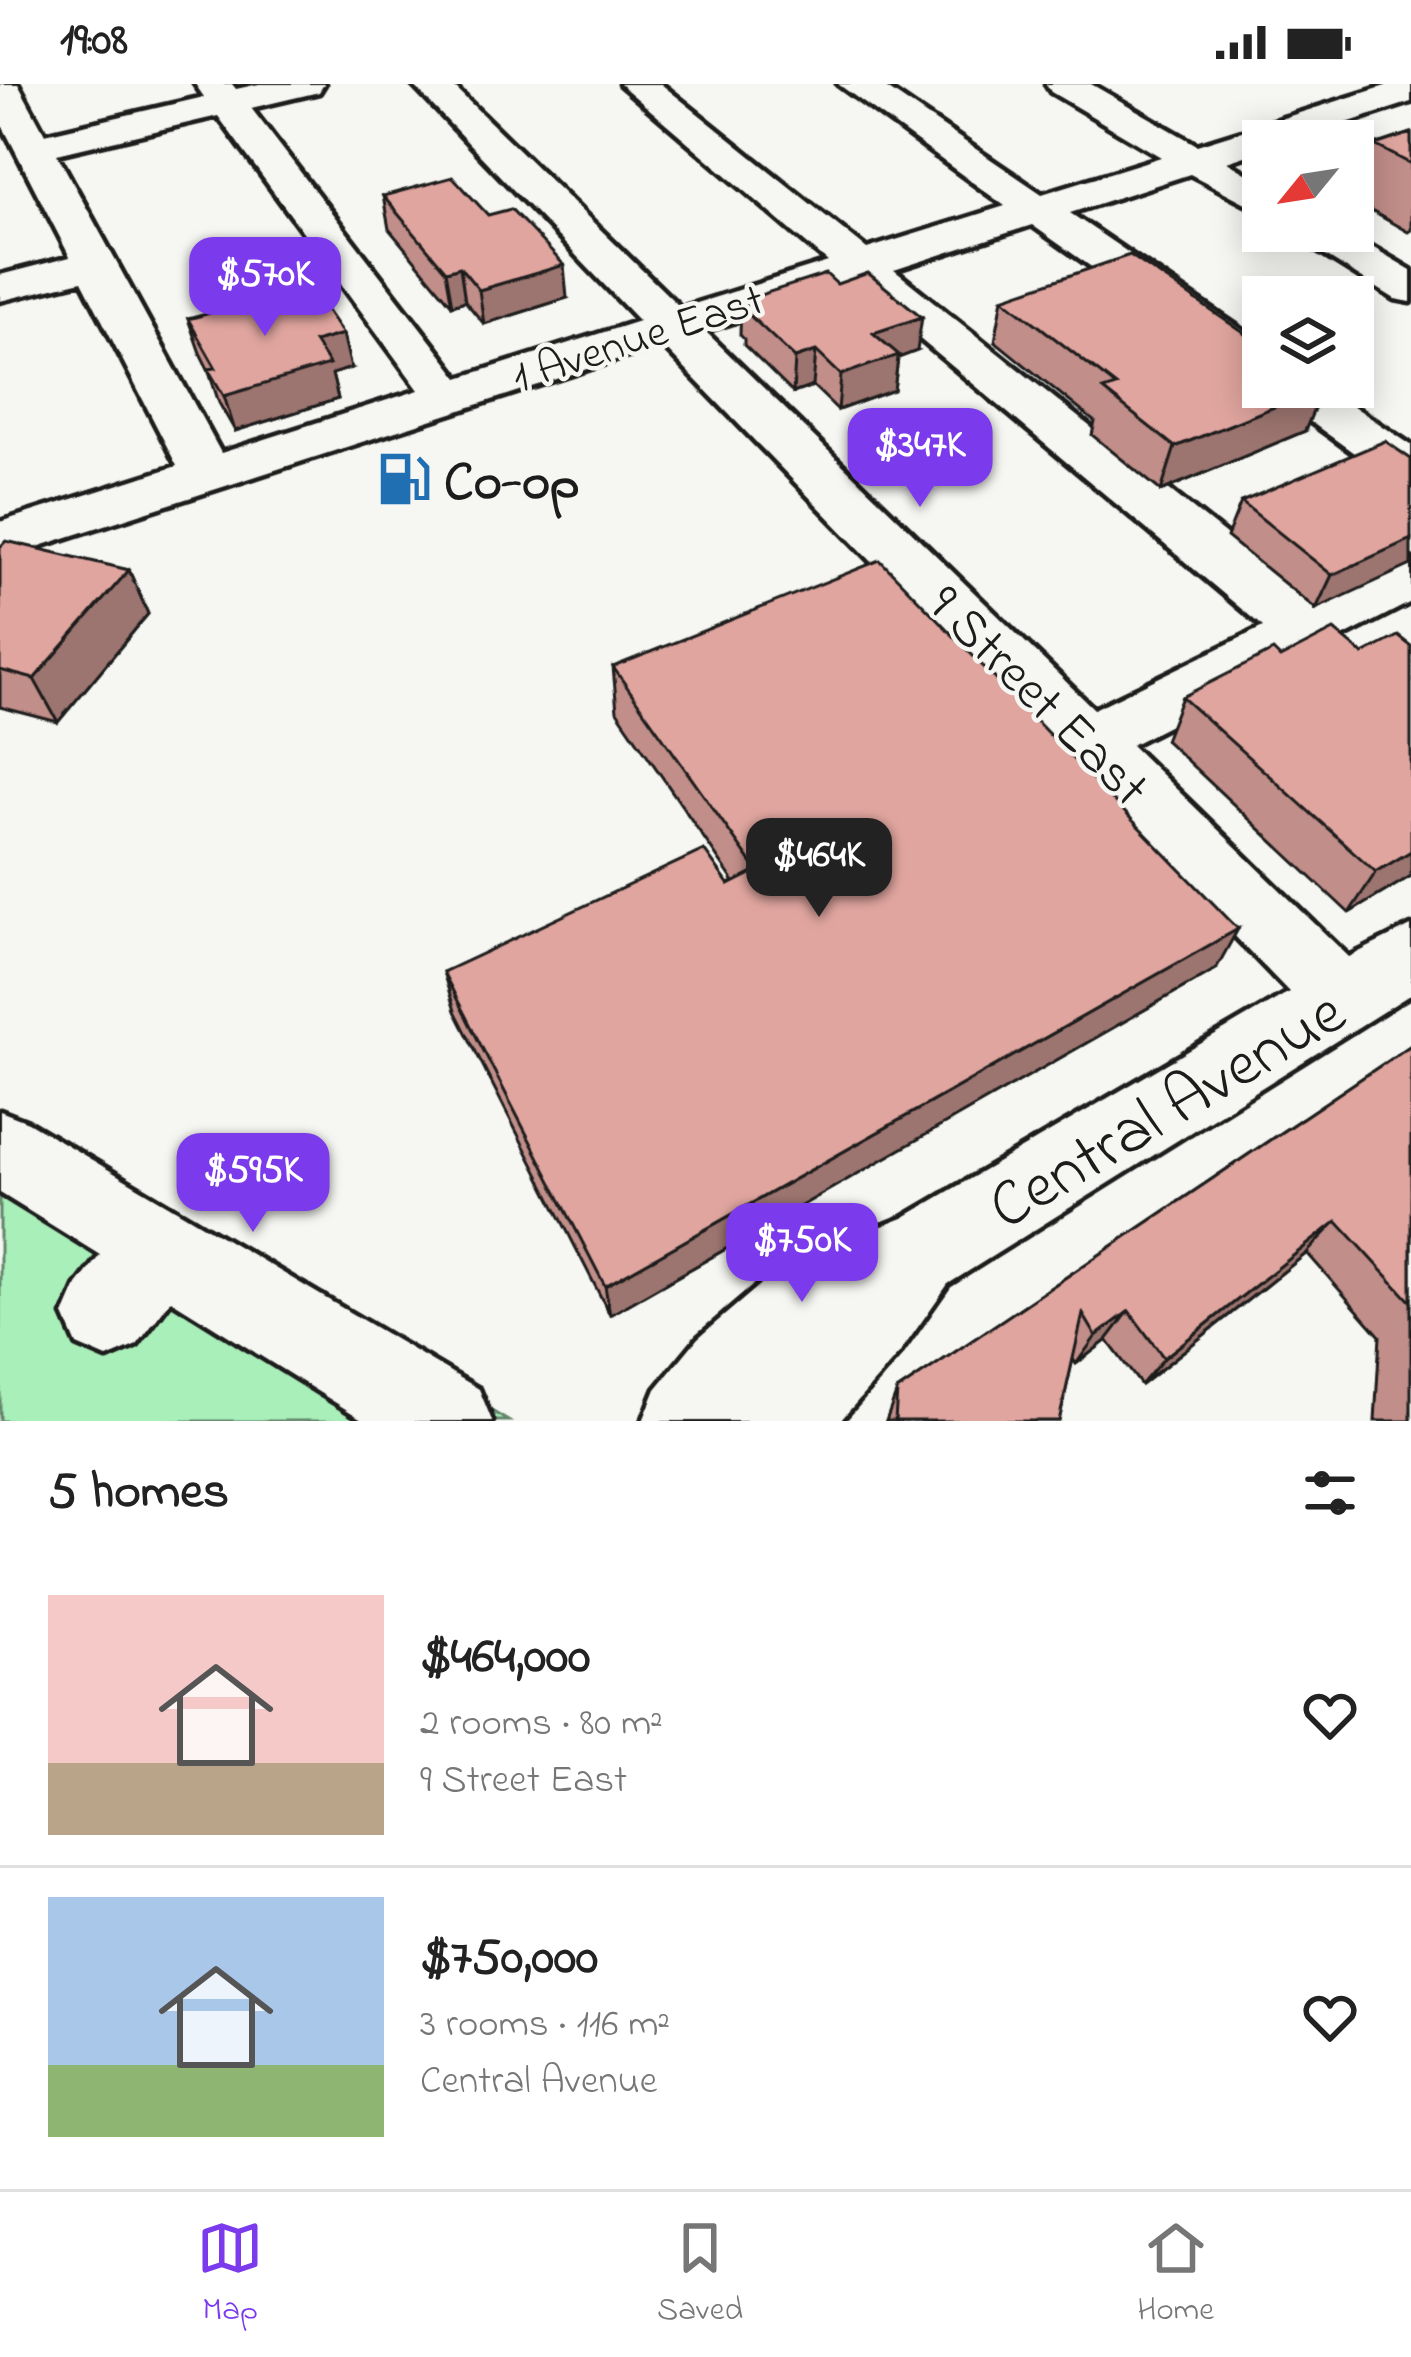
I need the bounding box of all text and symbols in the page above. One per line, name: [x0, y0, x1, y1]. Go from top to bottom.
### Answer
text: 19:08: [60, 9, 128, 75]
north arrow: [1242, 120, 1374, 252]
map controls: [1242, 120, 1374, 408]
pin: $570K: [181, 237, 349, 339]
text: $570K: [216, 247, 314, 304]
street label: 1 Avenue East: [504, 269, 773, 412]
button: layers: [1242, 276, 1374, 408]
pin: $347K: [836, 408, 1004, 510]
text: $347K: [875, 418, 965, 475]
place label: Co-op: [444, 446, 579, 524]
fuel station icon: Co-op: [375, 450, 433, 508]
street label: 9 Street East: [907, 569, 1165, 827]
pin: $464K: [735, 818, 903, 920]
text: $464K: [773, 828, 865, 885]
street label: Central Avenue: [972, 968, 1366, 1258]
pin: $595K: [169, 1133, 337, 1235]
text: $595K: [204, 1143, 302, 1200]
pin: $750K: [718, 1203, 886, 1305]
text: $750K: [753, 1213, 851, 1270]
text: 5 homes: [48, 1456, 229, 1531]
icon: filters: [1297, 1460, 1363, 1526]
text: $464,000: [420, 1621, 590, 1696]
icon: home: [144, 1643, 288, 1787]
icon: heart: [1297, 1682, 1363, 1748]
text: 2 rooms · 80 m²: [420, 1696, 663, 1753]
text: 9 Street East: [420, 1753, 627, 1810]
text: $750,000: [420, 1922, 598, 1997]
icon: home: [144, 1945, 288, 2089]
icon: heart: [1297, 1984, 1363, 2050]
text: 3 rooms · 116 m²: [420, 1997, 670, 2054]
text: Central Avenue: [420, 2054, 657, 2111]
tab: Map: [197, 2215, 263, 2335]
tab: Saved: [657, 2215, 743, 2335]
tab: Home: [1137, 2215, 1214, 2335]

